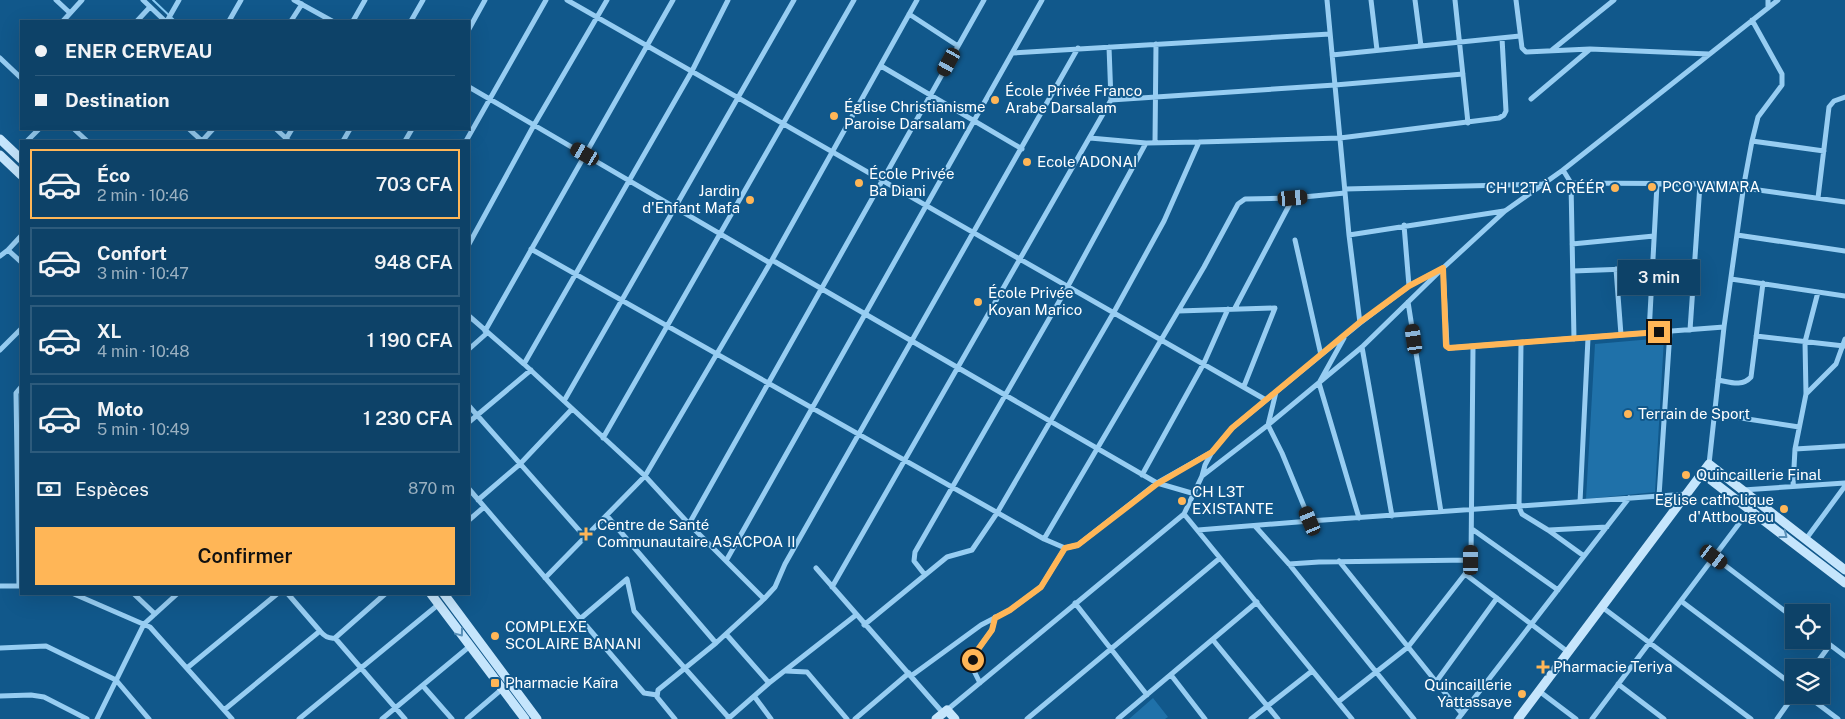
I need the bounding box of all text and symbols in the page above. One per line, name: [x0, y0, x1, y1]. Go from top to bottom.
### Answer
text: ENER CERVEAU: [65, 40, 212, 62]
car: [935, 45, 962, 79]
place label: École Privée Franco Arabe Darsalam: [1005, 82, 1142, 116]
text: Destination: [65, 89, 169, 111]
marker: École Privée Franco Arabe Darsalam: [989, 94, 1001, 106]
place label: Église Christianisme Paroise Darsalam: [844, 98, 986, 132]
marker: Église Christianisme Paroise Darsalam: [828, 110, 840, 122]
car: [568, 140, 601, 168]
place label: Ecole ADONAI: [1037, 153, 1137, 170]
marker: Ecole ADONAI: [1021, 156, 1033, 168]
icon: car: [37, 162, 82, 207]
text: Éco: [97, 164, 130, 186]
place label: École Privée Ba Diani: [869, 165, 955, 199]
text: 703 CFA: [376, 173, 453, 195]
marker: École Privée Ba Diani: [853, 177, 865, 189]
place label: PCO VAMARA: [1662, 178, 1760, 195]
place label: CH L2T À CRÉÉR: [1486, 179, 1605, 196]
marker: PCO VAMARA: [1646, 181, 1658, 193]
place label: Jardin d'Enfant Mafa: [642, 182, 740, 216]
marker: CH L2T À CRÉÉR: [1609, 182, 1621, 194]
text: 2 min · 10:46: [97, 186, 189, 205]
car: [1277, 189, 1308, 207]
marker: Jardin d'Enfant Mafa: [744, 194, 756, 206]
icon: car: [37, 240, 82, 285]
text: Confort: [97, 242, 167, 264]
text: 948 CFA: [374, 251, 453, 273]
callout: 3 min: [1618, 260, 1700, 294]
text: 3 min · 10:47: [97, 264, 189, 283]
text: 3 min: [1638, 268, 1680, 287]
place label: École Privée Koyan Marico: [988, 284, 1082, 318]
marker: École Privée Koyan Marico: [972, 296, 984, 308]
icon: car: [37, 318, 82, 363]
text: XL: [97, 320, 122, 342]
route end: [1648, 321, 1670, 343]
car: [1404, 323, 1423, 355]
text: 1 190 CFA: [367, 329, 453, 351]
text: 4 min · 10:48: [97, 342, 190, 361]
icon: car: [37, 396, 82, 441]
text: Moto: [97, 398, 143, 420]
place label: Terrain de Sport: [1638, 405, 1750, 422]
text: 1 230 CFA: [363, 407, 453, 429]
marker: Terrain de Sport: [1622, 408, 1634, 420]
text: 5 min · 10:49: [97, 420, 189, 439]
place label: Quincaillerie Final: [1696, 466, 1821, 483]
marker: Quincaillerie Final: [1680, 469, 1692, 481]
icon: cash: [35, 475, 63, 503]
text: Espèces: [75, 478, 149, 500]
text: 870 m: [408, 479, 455, 498]
place label: CH L3T EXISTANTE: [1192, 483, 1274, 517]
place label: Eglise catholique d'Attbougou: [1655, 491, 1774, 525]
marker: CH L3T EXISTANTE: [1176, 495, 1188, 507]
marker: Eglise catholique d'Attbougou: [1778, 503, 1790, 515]
car: [1297, 504, 1322, 538]
place label: Centre de Santé Communautaire ASACPOA II: [597, 516, 795, 550]
button: Confirmer: [35, 527, 455, 585]
marker: Centre de Santé Communautaire ASACPOA II: [579, 527, 593, 541]
one-way arrow: [1778, 530, 1787, 538]
car: [1697, 542, 1730, 572]
car: [1463, 545, 1478, 575]
map controls: [1785, 604, 1830, 704]
button: locate: [1785, 604, 1830, 649]
place label: COMPLEXE SCOLAIRE BANANI: [505, 618, 641, 652]
one-way arrow: [454, 627, 463, 637]
marker: COMPLEXE SCOLAIRE BANANI: [489, 630, 501, 642]
route start: [962, 649, 984, 671]
place label: Pharmacie Teriya: [1553, 658, 1672, 675]
button: layers: [1785, 659, 1830, 704]
marker: Pharmacie Teriya: [1537, 661, 1549, 673]
place label: Pharmacie Kaîra: [505, 674, 618, 691]
place label: Quincaillerie Yattassaye: [1424, 676, 1512, 710]
marker: Pharmacie Kaîra: [489, 677, 501, 689]
marker: Quincaillerie Yattassaye: [1516, 688, 1528, 700]

